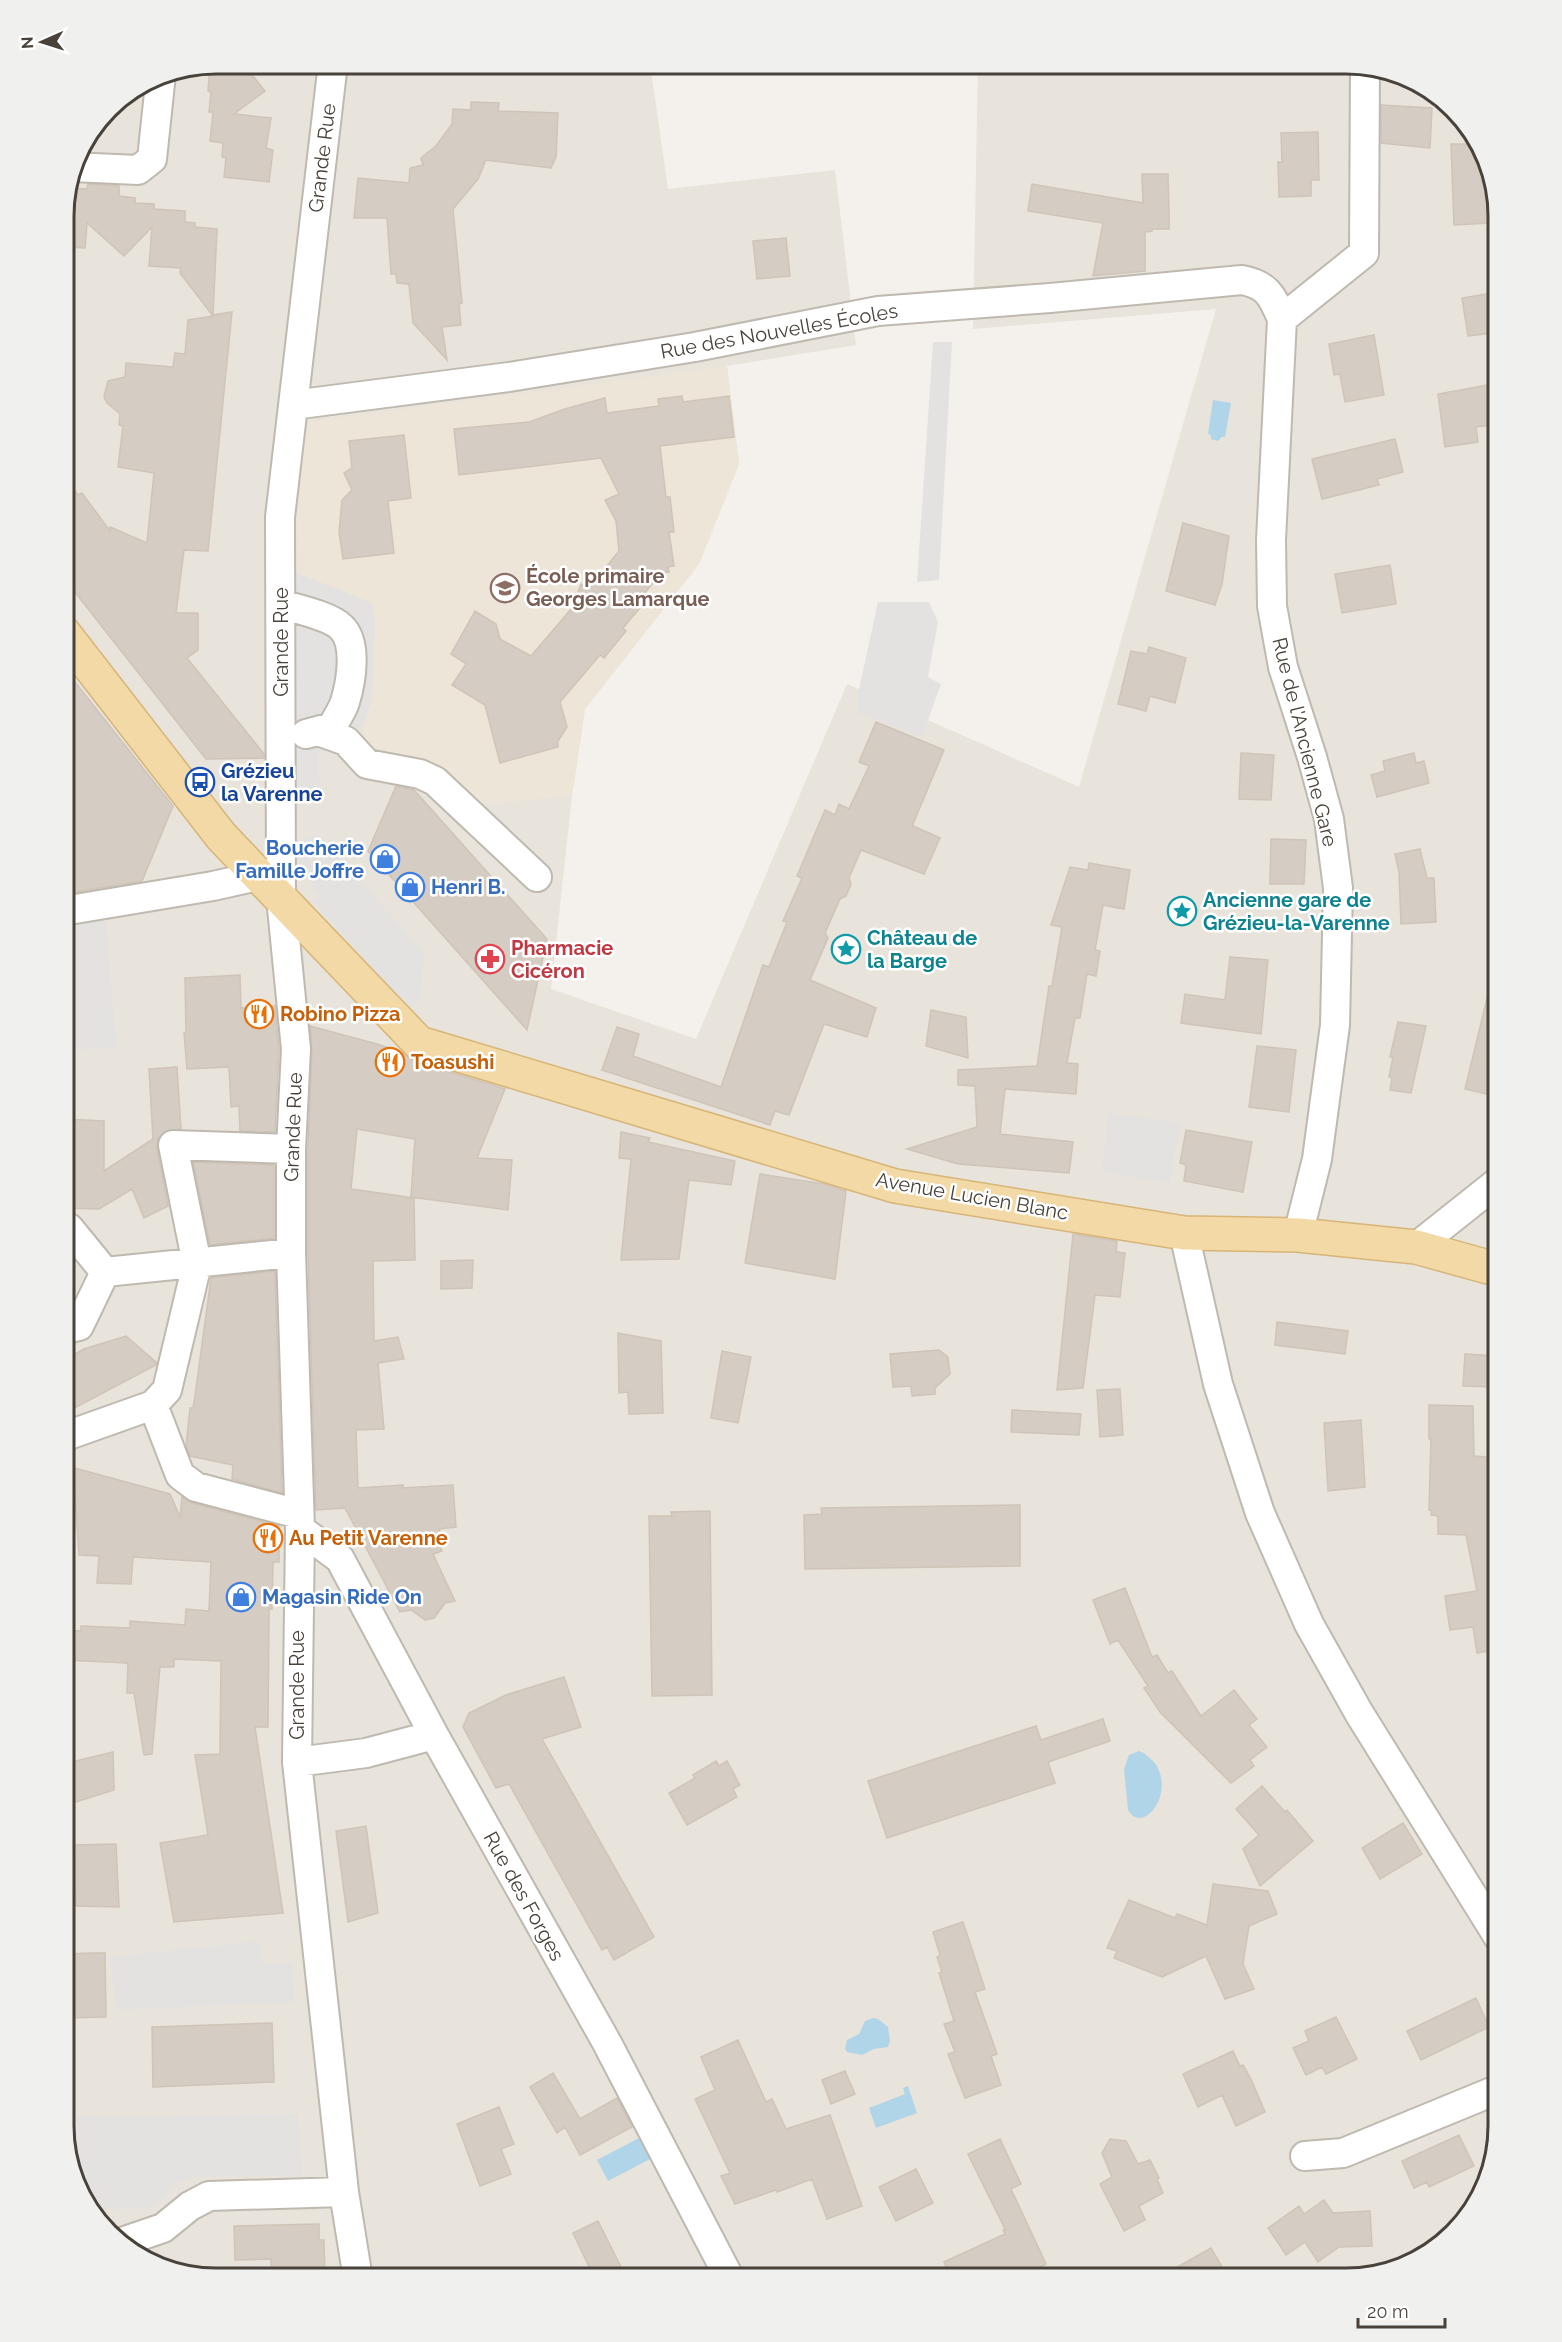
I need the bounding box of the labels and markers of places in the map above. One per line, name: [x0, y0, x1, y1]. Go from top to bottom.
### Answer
place label: École primaire Georges Lamarque: [526, 564, 710, 611]
school or university icon: École primaire Georges Lamarque: [489, 572, 521, 604]
place label: Grézieu la Varenne: [221, 759, 323, 806]
bus stop icon: Grézieu la Varenne: [184, 766, 216, 798]
place label: Boucherie Famille Joffre: [235, 836, 364, 883]
shop icon: Boucherie Famille Joffre: [369, 843, 401, 875]
shop icon: Henri B.: [394, 871, 426, 903]
place label: Henri B.: [431, 875, 506, 899]
place label: Ancienne gare de Grézieu-la-Varenne: [1203, 888, 1390, 935]
place icon: Ancienne gare de Grézieu-la-Varenne: [1166, 895, 1198, 927]
place label: Château de la Barge: [867, 926, 977, 973]
place icon: Château de la Barge: [830, 933, 862, 965]
place label: Pharmacie Cicéron: [511, 936, 613, 983]
pharmacy icon: Pharmacie Cicéron: [474, 943, 506, 975]
restaurant icon: Robino Pizza: [243, 998, 275, 1030]
place label: Robino Pizza: [280, 1002, 401, 1026]
restaurant icon: Toasushi: [374, 1046, 406, 1078]
place label: Toasushi: [411, 1050, 494, 1074]
restaurant icon: Au Petit Varenne: [252, 1522, 284, 1554]
place label: Au Petit Varenne: [289, 1526, 448, 1550]
shop icon: Magasin Ride On: [225, 1581, 257, 1613]
place label: Magasin Ride On: [262, 1585, 422, 1609]

